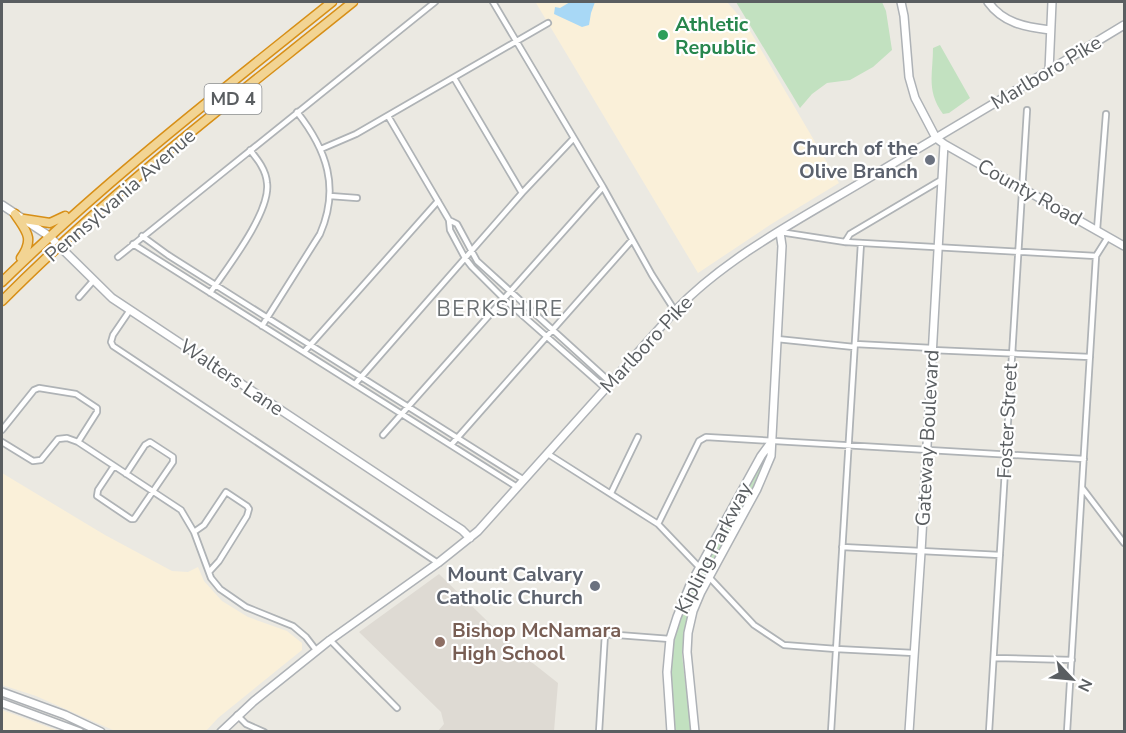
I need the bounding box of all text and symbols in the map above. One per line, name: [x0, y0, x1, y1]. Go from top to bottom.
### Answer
place label: Athletic Republic: [675, 11, 756, 61]
marker: Athletic Republic: [656, 28, 670, 42]
street label: Marlboro Pike: [986, 29, 1107, 116]
road number: MD 4: [204, 84, 262, 114]
street label: Pennsylvania Avenue: [39, 122, 201, 268]
place label: Church of the Olive Branch: [793, 135, 918, 185]
marker: Church of the Olive Branch: [923, 153, 937, 167]
street label: County Road: [973, 153, 1087, 232]
street label: Marlboro Pike: [594, 290, 699, 399]
district label: BERKSHIRE: [436, 295, 564, 323]
street label: Walters Lane: [174, 333, 289, 422]
street label: Gateway Boulevard: [909, 349, 946, 527]
street label: Foster Street: [991, 362, 1024, 479]
street label: Kipling Parkway: [669, 477, 759, 619]
place label: Mount Calvary Catholic Church: [436, 561, 583, 611]
marker: Mount Calvary Catholic Church: [588, 579, 602, 593]
place label: Bishop McNamara High School: [452, 617, 621, 667]
marker: Bishop McNamara High School: [433, 635, 447, 649]
north arrow: [1042, 649, 1102, 709]
text: N: [1072, 675, 1097, 695]

